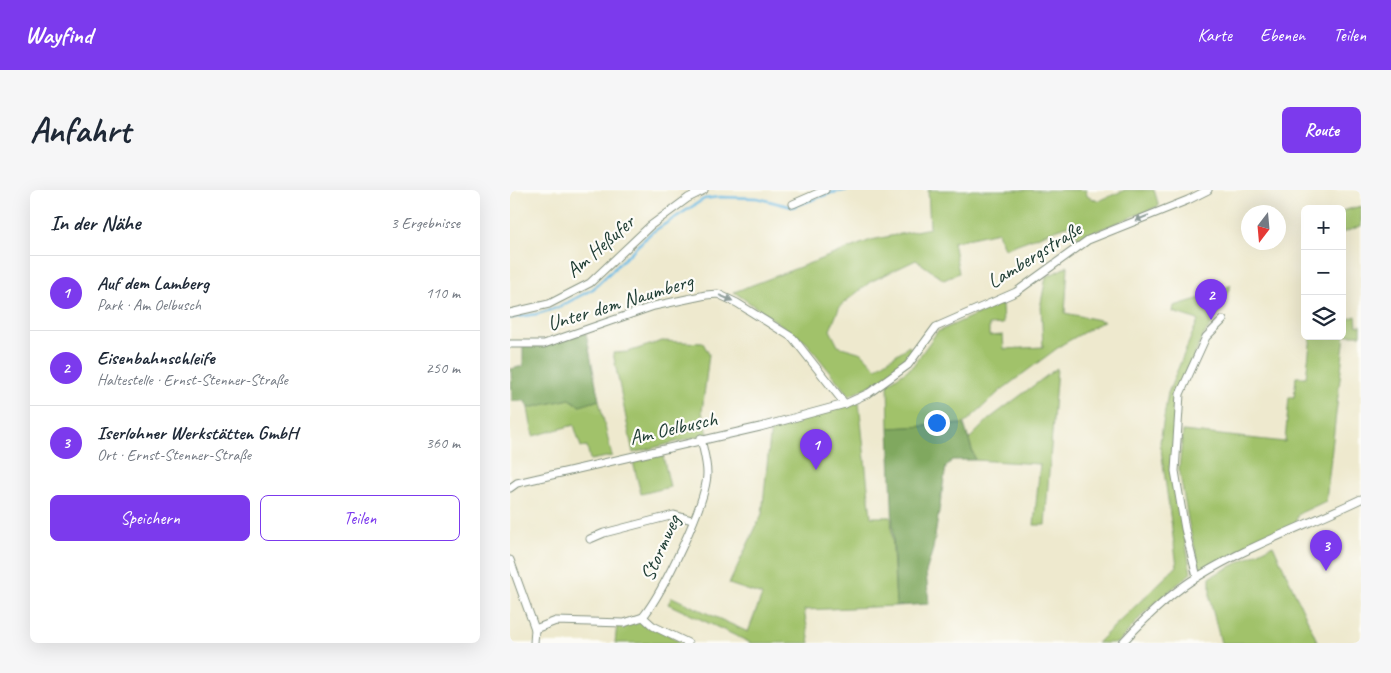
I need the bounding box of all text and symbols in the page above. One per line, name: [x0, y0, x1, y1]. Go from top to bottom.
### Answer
text: Wayfind: [25, 20, 92, 50]
text: Karte: [1197, 24, 1232, 46]
text: Ebenen: [1260, 24, 1305, 46]
text: Teilen: [1333, 24, 1366, 46]
button: Route: [1282, 107, 1361, 153]
text: Anfahrt: [30, 108, 130, 153]
north arrow: [1241, 205, 1286, 250]
map controls: [1301, 205, 1346, 340]
button: +: [1301, 205, 1346, 250]
street label: Am Heßufer: [560, 208, 641, 283]
text: In der Nähe: [50, 210, 140, 236]
text: 3 Ergebnisse: [391, 213, 460, 233]
street label: Lambergstraße: [982, 215, 1088, 294]
one-way arrow: [1135, 215, 1150, 223]
button: −: [1301, 250, 1346, 295]
street label: Unter dem Naumberg: [544, 267, 697, 336]
text: Auf dem Lamberg: [97, 271, 209, 295]
pin: 2: [1195, 279, 1227, 320]
text: 1: [62, 283, 70, 303]
text: 110 m: [426, 283, 460, 303]
one-way arrow: [718, 294, 733, 302]
text: Park · Am Oelbusch: [97, 295, 201, 315]
button: layers: [1301, 295, 1346, 340]
text: Eisenbahnschleife: [97, 346, 215, 370]
text: 2: [62, 358, 70, 378]
text: 250 m: [426, 358, 460, 378]
text: Haltestelle · Ernst-Stenner-Straße: [97, 370, 288, 390]
street label: Am Oelbusch: [627, 405, 720, 451]
your location: [924, 410, 950, 436]
text: Iserlohner Werkstätten GmbH: [97, 421, 298, 445]
pin: 1: [800, 429, 832, 470]
text: 3: [62, 433, 70, 453]
text: 360 m: [426, 433, 460, 453]
text: Ort · Ernst-Stenner-Straße: [97, 445, 251, 465]
button: Speichern: [50, 495, 250, 541]
button: Teilen: [260, 495, 460, 541]
street label: Stormweg: [634, 510, 687, 585]
pin: 3: [1310, 530, 1342, 571]

